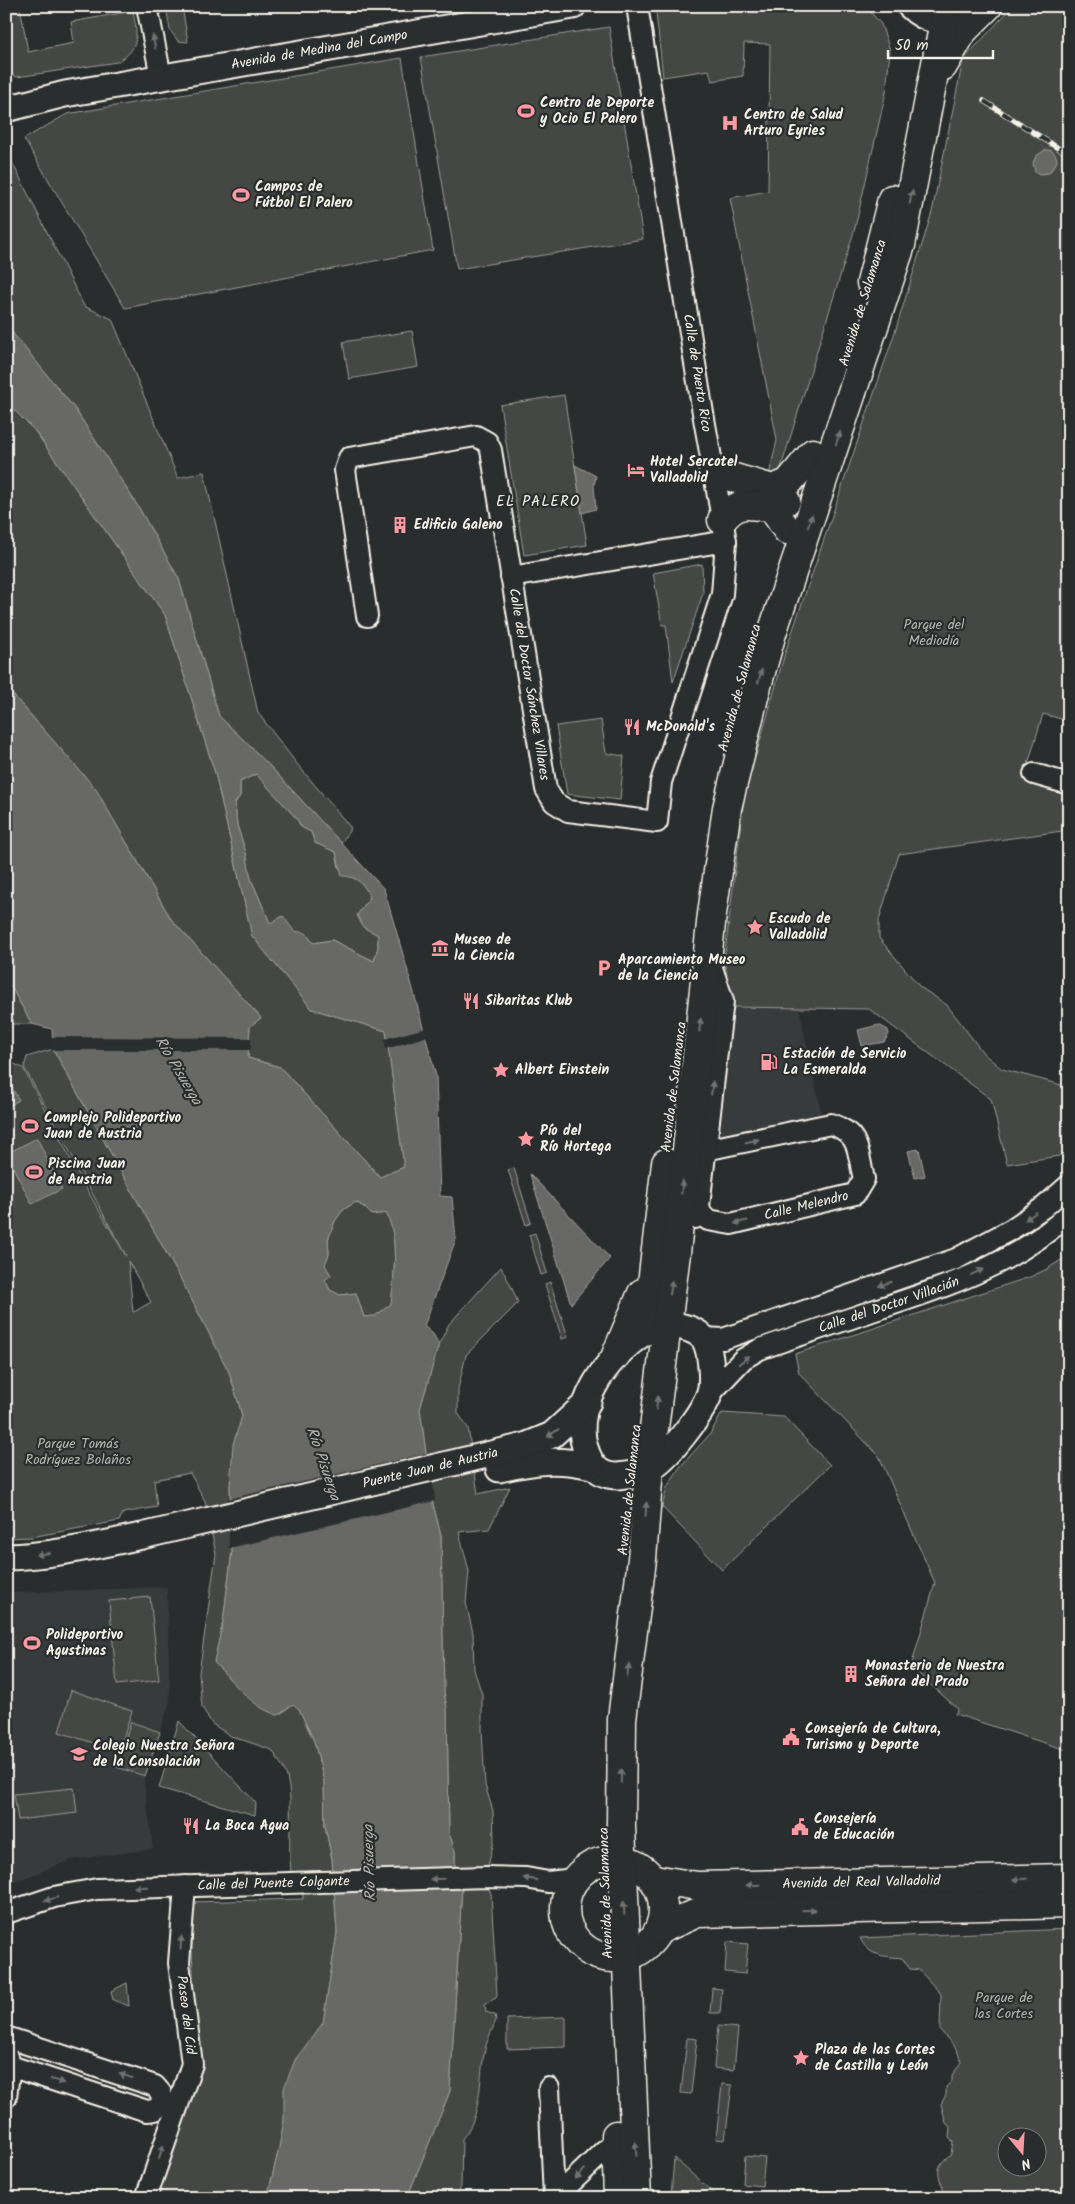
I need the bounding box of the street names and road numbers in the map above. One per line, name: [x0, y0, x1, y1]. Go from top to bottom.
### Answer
street label: Avenida de Medina del Campo: [229, 24, 409, 76]
street label: Avenida de Salamanca: [833, 237, 893, 369]
street label: Calle de Puerto Rico: [677, 312, 717, 434]
street label: Calle del Doctor Sánchez Villares: [503, 587, 555, 782]
street label: Avenida de Salamanca: [712, 622, 768, 754]
street label: Avenida de Salamanca: [655, 1020, 693, 1154]
street label: Calle Melendro: [762, 1185, 851, 1227]
street label: Calle del Doctor Villacián: [815, 1271, 963, 1339]
street label: Avenida de Salamanca: [612, 1423, 648, 1557]
street label: Puente Juan de Austria: [360, 1442, 500, 1495]
street label: Avenida de Salamanca: [593, 1827, 619, 1959]
street label: Calle del Puente Colgante: [197, 1870, 351, 1897]
street label: Avenida del Real Valladolid: [782, 1870, 942, 1895]
street label: Paseo del Cid: [170, 1974, 202, 2057]

